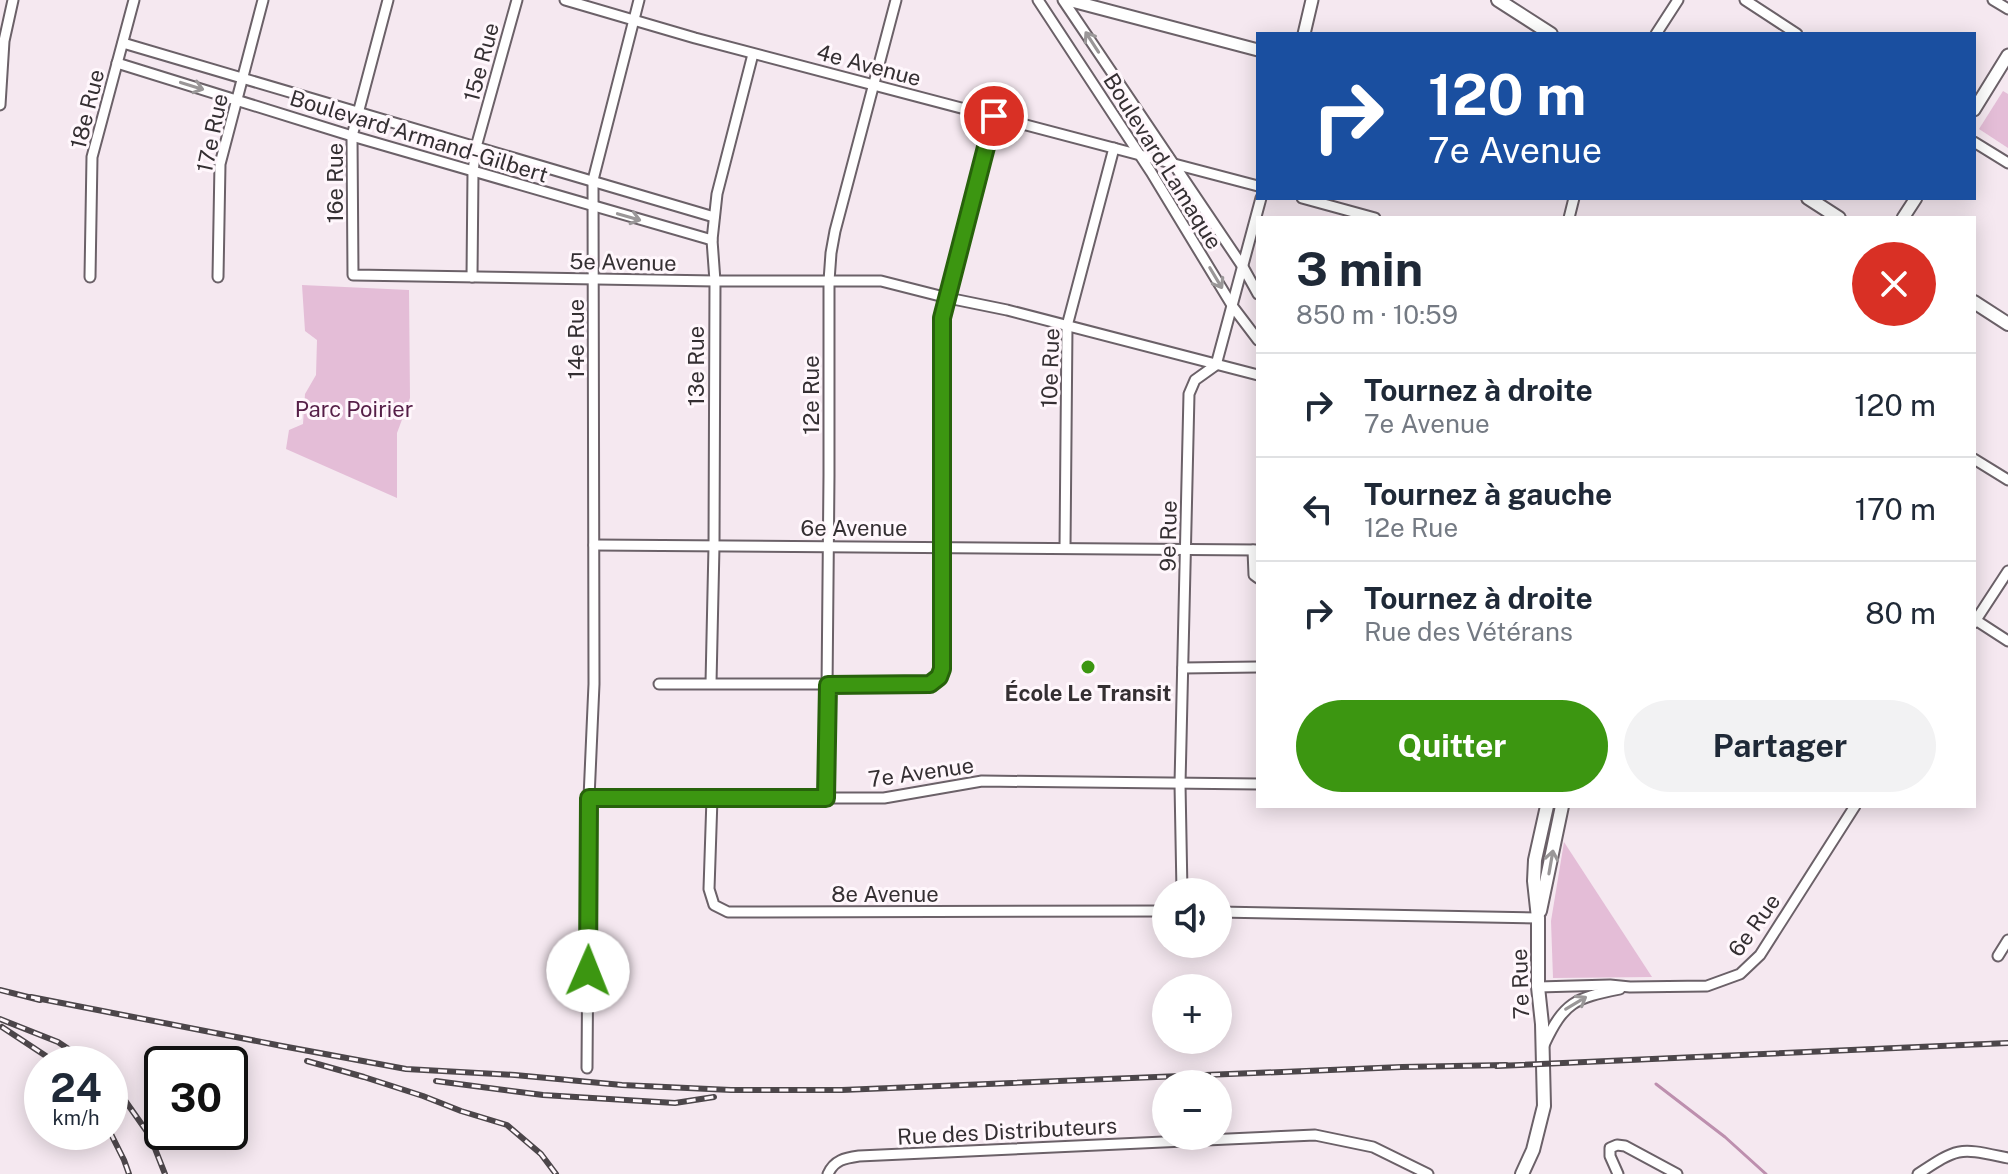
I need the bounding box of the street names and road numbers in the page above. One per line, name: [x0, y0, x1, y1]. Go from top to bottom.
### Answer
street label: 15e Rue: [458, 20, 504, 104]
street label: 4e Avenue: [814, 39, 924, 91]
street label: 18e Rue: [65, 67, 109, 151]
street label: Boulevard Lamaque: [1098, 68, 1228, 254]
street label: Boulevard Armand-Gilbert: [287, 84, 551, 188]
street label: 17e Rue: [191, 91, 233, 175]
street label: 16e Rue: [322, 143, 348, 223]
street label: 5e Avenue: [569, 248, 677, 276]
street label: 14e Rue: [563, 299, 589, 379]
street label: 13e Rue: [683, 326, 709, 406]
street label: 10e Rue: [1036, 328, 1064, 408]
street label: 12e Rue: [798, 355, 824, 435]
street label: 9e Rue: [1154, 500, 1182, 572]
street label: 6e Avenue: [801, 515, 907, 541]
street label: 7e Avenue: [866, 752, 976, 792]
street label: 8e Avenue: [831, 881, 939, 907]
street label: 6e Rue: [1723, 889, 1785, 961]
street label: 7e Rue: [1506, 948, 1534, 1020]
street label: Rue des Distributeurs: [896, 1112, 1118, 1150]

